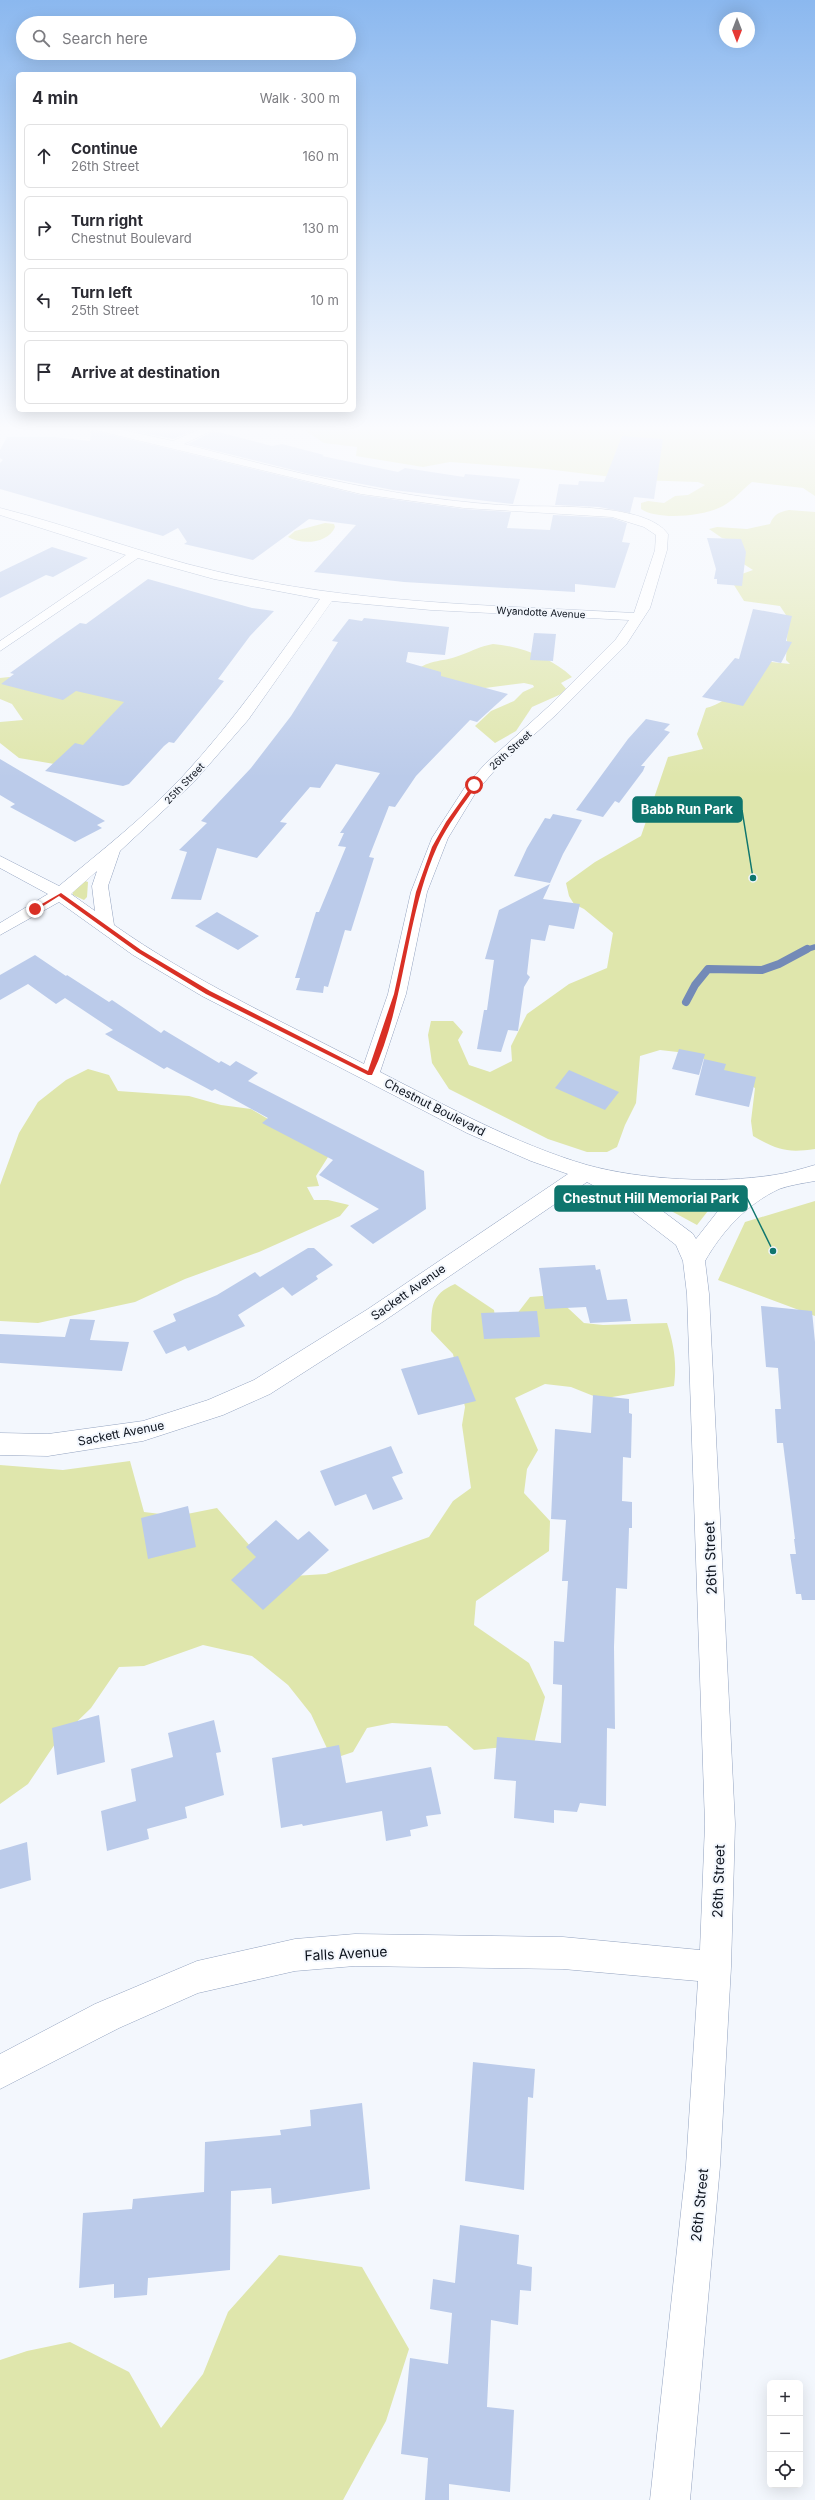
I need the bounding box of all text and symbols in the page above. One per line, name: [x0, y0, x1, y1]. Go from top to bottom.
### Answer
north arrow: [719, 12, 755, 48]
search box: [16, 16, 356, 60]
icon: search: [30, 27, 52, 49]
text: Search here: [62, 29, 148, 48]
text: 4 min: [32, 88, 78, 108]
text: Walk · 300 m: [260, 90, 340, 106]
text: Continue: [71, 139, 138, 158]
icon: ahead: [33, 145, 55, 167]
text: 160 m: [302, 148, 339, 164]
text: 26th Street: [71, 158, 139, 174]
text: Turn right: [71, 211, 143, 230]
icon: right: [33, 217, 55, 239]
text: 130 m: [302, 220, 339, 236]
text: Chestnut Boulevard: [71, 230, 192, 246]
text: Turn left: [71, 283, 132, 302]
icon: left: [33, 289, 55, 311]
text: 10 m: [310, 292, 339, 308]
text: 25th Street: [71, 302, 139, 318]
icon: arrive: [33, 361, 55, 383]
text: Arrive at destination: [71, 363, 220, 382]
street label: Wyandotte Avenue: [496, 604, 586, 620]
street label: 26th Street: [486, 727, 534, 772]
street label: 25th Street: [161, 759, 207, 806]
route start: [465, 776, 483, 794]
callout: Babb Run Park: [633, 797, 742, 822]
text: Babb Run Park: [641, 801, 734, 817]
route end: [26, 900, 44, 918]
street label: Chestnut Boulevard: [382, 1075, 488, 1139]
callout: Chestnut Hill Memorial Park: [555, 1186, 747, 1211]
text: Chestnut Hill Memorial Park: [563, 1190, 740, 1206]
street label: Sackett Avenue: [368, 1261, 448, 1323]
street label: Sackett Avenue: [77, 1417, 165, 1449]
street label: 26th Street: [700, 1521, 720, 1595]
street label: 26th Street: [708, 1844, 728, 1918]
street label: Falls Avenue: [304, 1942, 388, 1964]
street label: 26th Street: [687, 2167, 711, 2242]
map controls: [767, 2380, 803, 2488]
button: +: [767, 2380, 803, 2416]
button: −: [767, 2416, 803, 2452]
button: locate: [767, 2452, 803, 2488]

